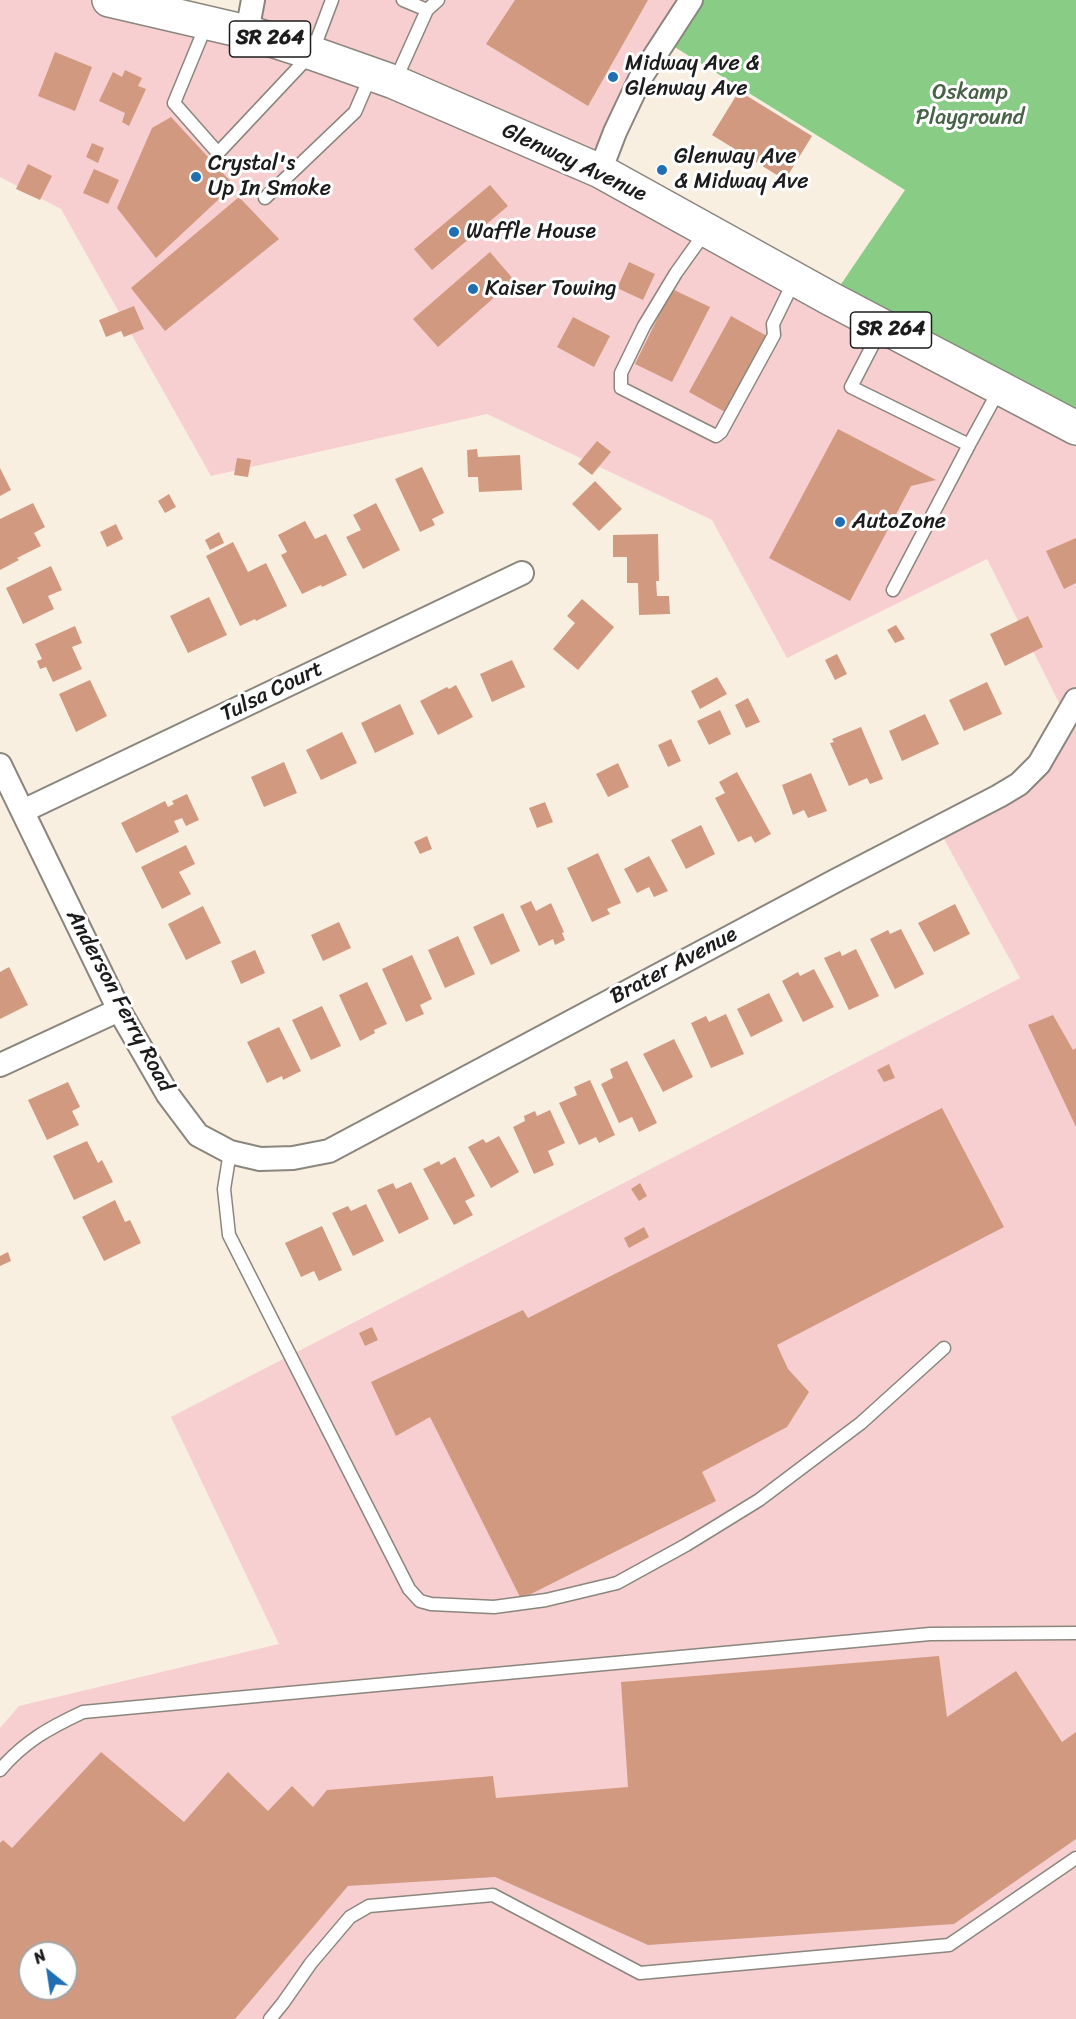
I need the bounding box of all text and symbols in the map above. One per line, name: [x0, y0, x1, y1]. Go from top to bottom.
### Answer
road number: SR 264: [230, 21, 310, 57]
place label: Midway Ave & Glenway Ave: [625, 51, 759, 102]
marker: Midway Ave & Glenway Ave: [606, 70, 620, 84]
park label: Oskamp Playground: [916, 80, 1024, 132]
street label: Glenway Avenue: [497, 118, 651, 208]
place label: Glenway Ave & Midway Ave: [674, 144, 808, 196]
place label: Crystal's Up In Smoke: [208, 151, 331, 202]
marker: Glenway Ave & Midway Ave: [655, 163, 669, 177]
marker: Crystal's Up In Smoke: [189, 170, 203, 184]
place label: Waffle House: [466, 219, 596, 245]
marker: Waffle House: [447, 225, 461, 239]
place label: Kaiser Towing: [485, 276, 617, 302]
marker: Kaiser Towing: [466, 282, 480, 296]
road number: SR 264: [850, 312, 932, 348]
place label: AutoZone: [852, 509, 946, 535]
marker: AutoZone: [833, 515, 847, 529]
street label: Tulsa Court: [217, 656, 327, 728]
street label: Anderson Ferry Road: [60, 905, 178, 1097]
street label: Brater Avenue: [606, 922, 742, 1010]
north arrow: [18, 1941, 78, 2001]
text: N: [28, 1941, 52, 1972]

